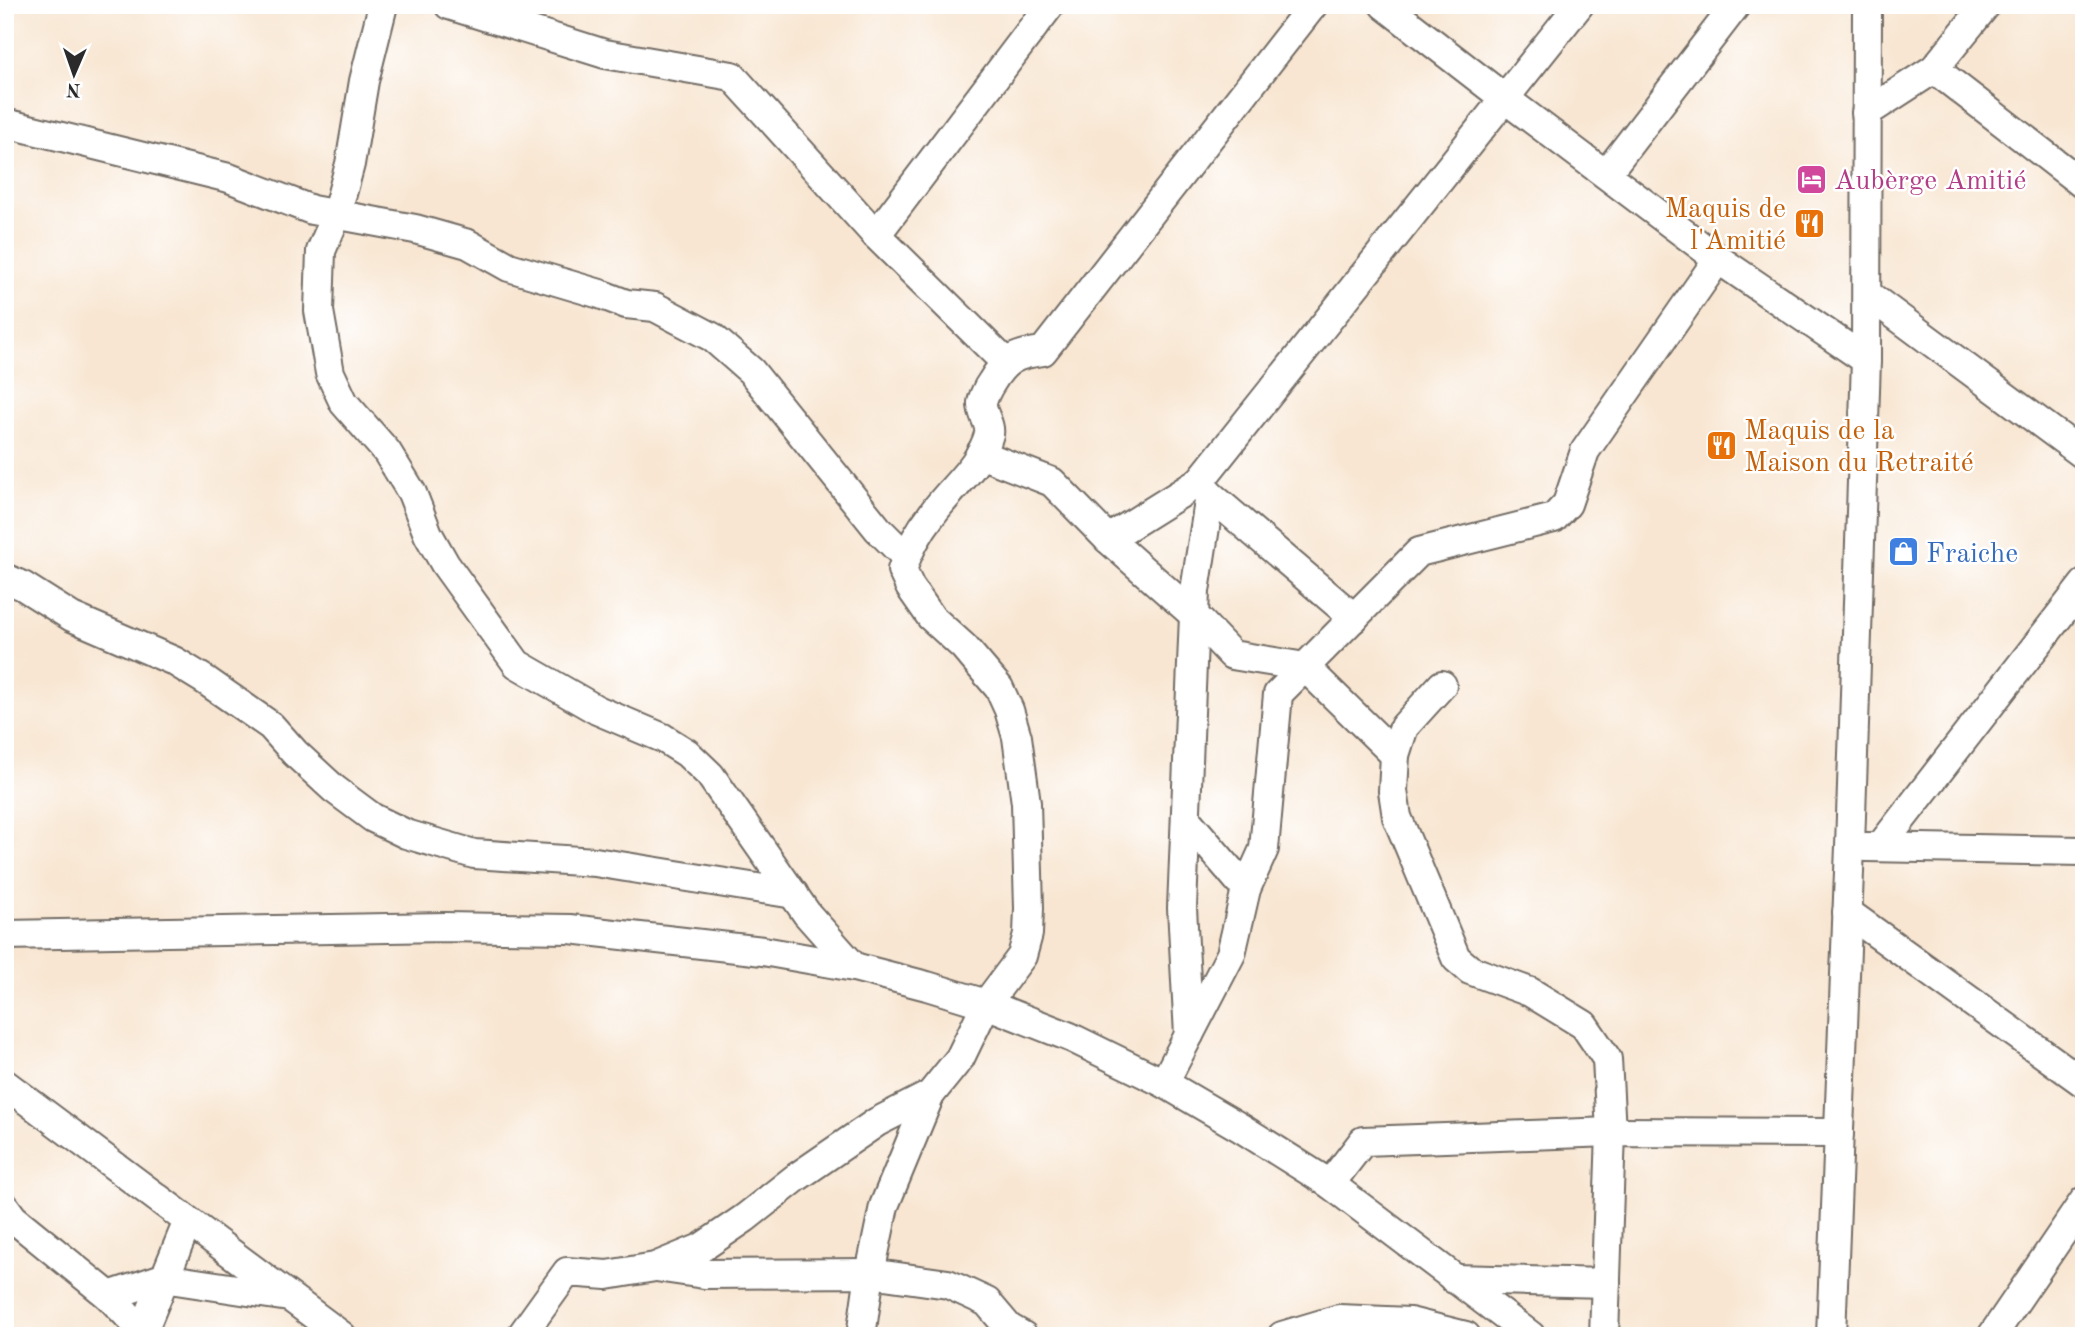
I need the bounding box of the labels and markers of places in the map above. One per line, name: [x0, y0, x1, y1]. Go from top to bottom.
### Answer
hotel icon: Aubèrge Amitié: [1794, 162, 1828, 196]
place label: Aubèrge Amitié: [1834, 168, 2026, 196]
place label: Maquis de l'Amitié: [1665, 196, 1786, 256]
restaurant icon: Maquis de l'Amitié: [1792, 206, 1826, 240]
place label: Maquis de la Maison du Retraité: [1744, 418, 1974, 478]
restaurant icon: Maquis de la Maison du Retraité: [1704, 428, 1738, 462]
shop icon: Fraiche: [1886, 535, 1920, 569]
place label: Fraiche: [1926, 541, 2018, 569]

